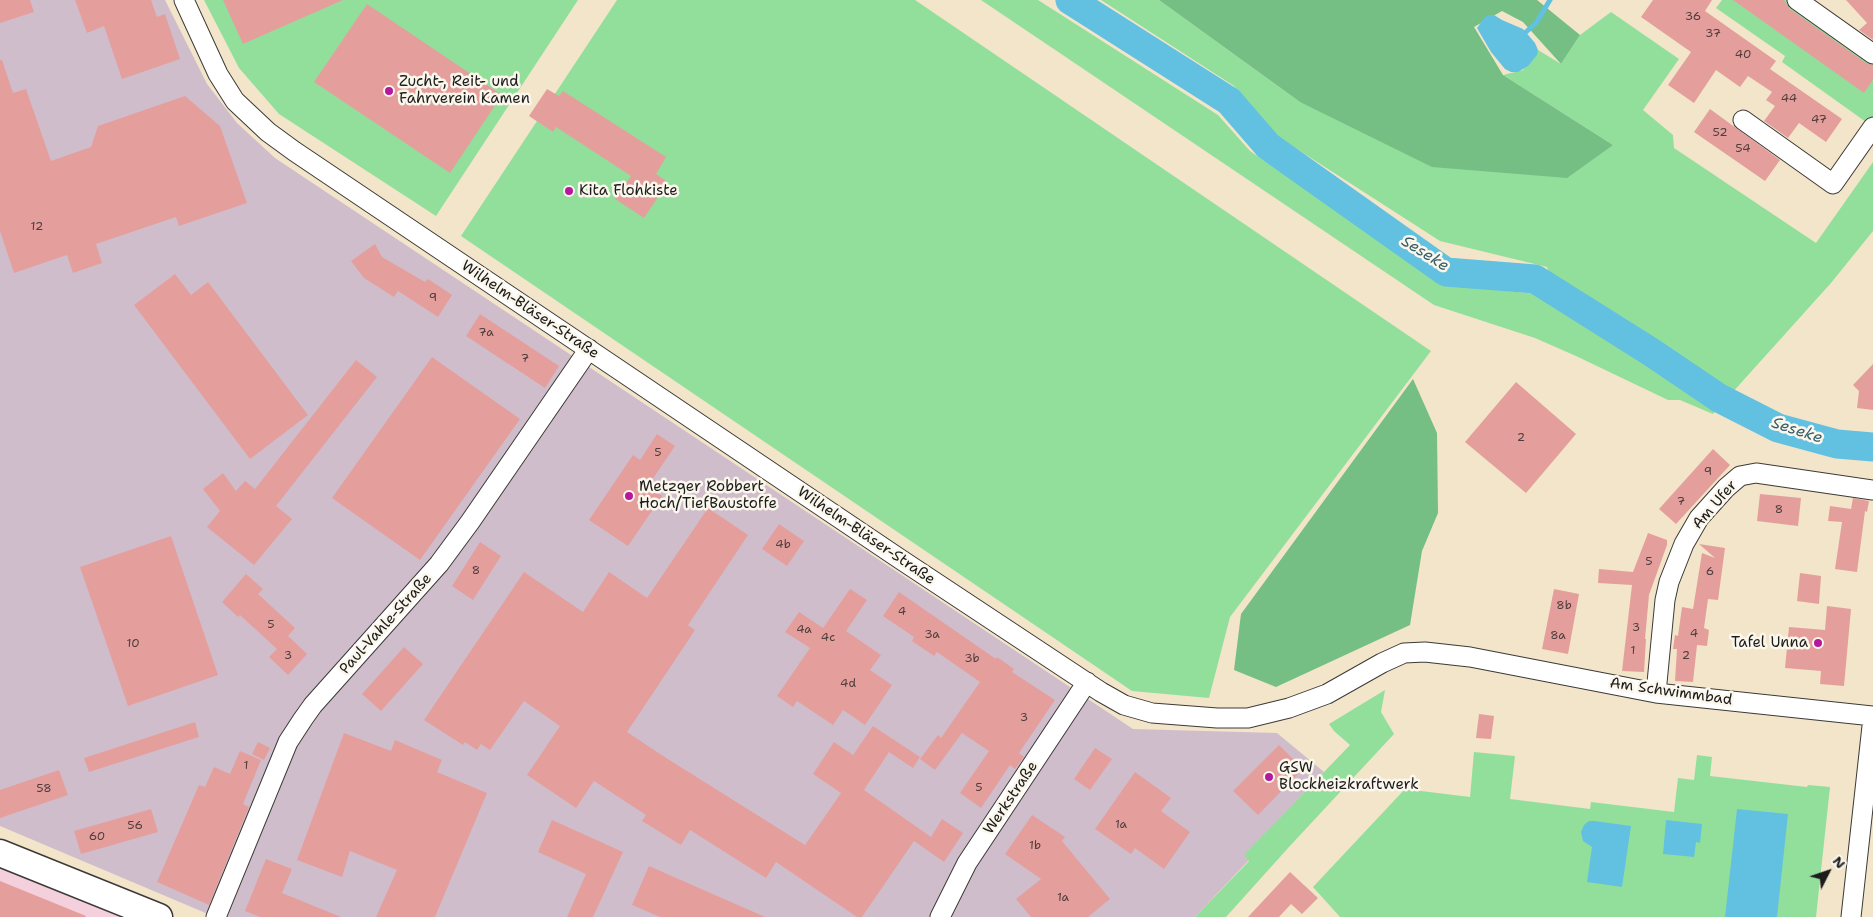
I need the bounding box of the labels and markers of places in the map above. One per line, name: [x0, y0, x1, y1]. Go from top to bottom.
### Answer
place label: Zucht-, Reit- und Fahrverein Kamen: [399, 73, 530, 108]
marker: Zucht-, Reit- und Fahrverein Kamen: [383, 85, 395, 97]
place label: Kita Flohkiste: [579, 182, 678, 200]
marker: Kita Flohkiste: [563, 185, 575, 197]
place label: Metzger Robbert Hoch/TiefBaustoffe: [639, 478, 777, 513]
marker: Metzger Robbert Hoch/TiefBaustoffe: [623, 490, 635, 502]
place label: Tafel Unna: [1731, 634, 1808, 652]
marker: Tafel Unna: [1812, 637, 1824, 649]
place label: GSW Blockheizkraftwerk: [1279, 759, 1419, 794]
marker: GSW Blockheizkraftwerk: [1263, 771, 1275, 783]

